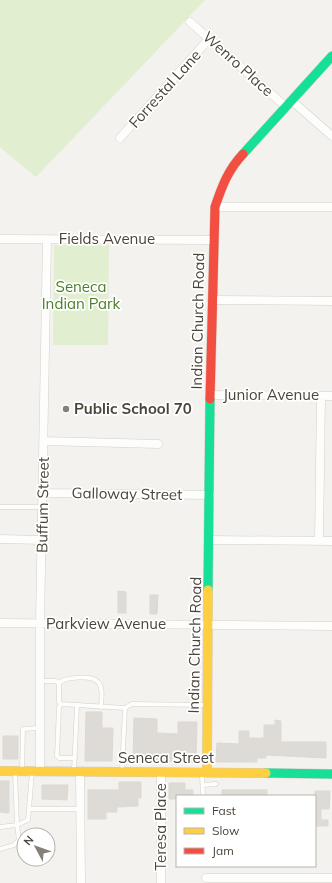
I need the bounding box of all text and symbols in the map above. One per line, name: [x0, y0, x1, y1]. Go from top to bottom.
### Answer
street label: Wenro Place: [199, 27, 278, 100]
street label: Forrestal Lane: [124, 46, 205, 132]
street label: Fields Avenue: [59, 229, 155, 248]
street label: Indian Church Road: [187, 252, 208, 390]
park label: Seneca Indian Park: [42, 277, 121, 313]
street label: Junior Avenue: [223, 385, 319, 404]
place label: Public School 70: [74, 399, 192, 418]
marker: Public School 70: [61, 404, 71, 414]
street label: Buffum Street: [32, 457, 53, 553]
street label: Galloway Street: [71, 483, 183, 504]
street label: Indian Church Road: [184, 576, 205, 714]
street label: Parkview Avenue: [46, 614, 166, 633]
street label: Seneca Street: [118, 748, 214, 767]
street label: Teresa Place: [151, 783, 170, 871]
legend: [176, 795, 316, 867]
text: Fast: [212, 803, 236, 818]
text: Slow: [212, 823, 240, 838]
north arrow: [16, 827, 56, 867]
text: N: [20, 833, 36, 848]
text: Jam: [212, 843, 234, 858]

